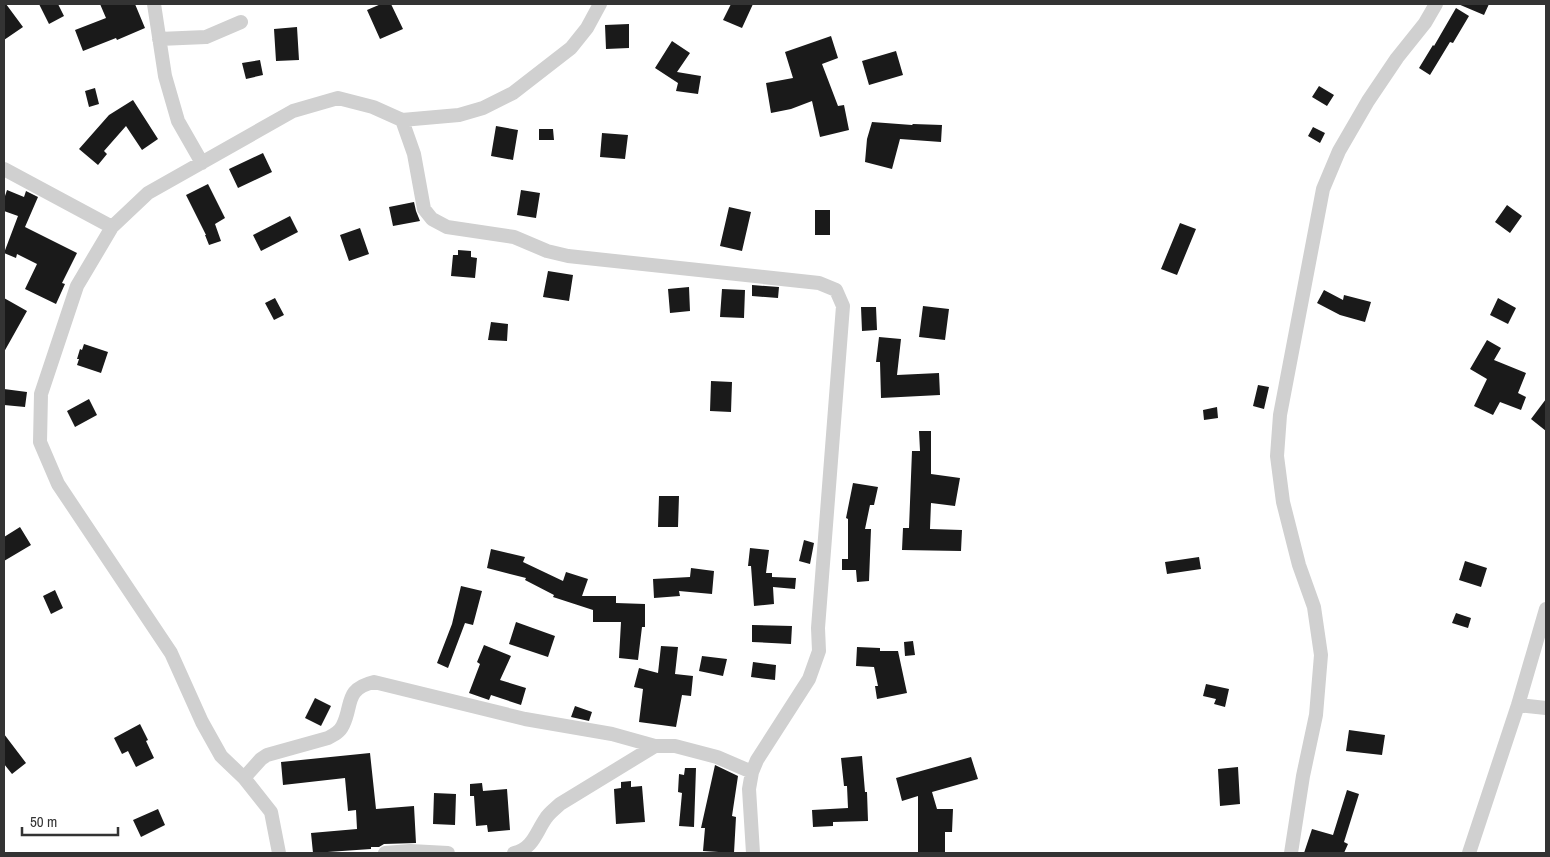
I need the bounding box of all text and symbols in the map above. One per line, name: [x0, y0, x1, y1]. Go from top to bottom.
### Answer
scale bar: [22, 804, 119, 836]
text: 50 m: [30, 811, 57, 832]

